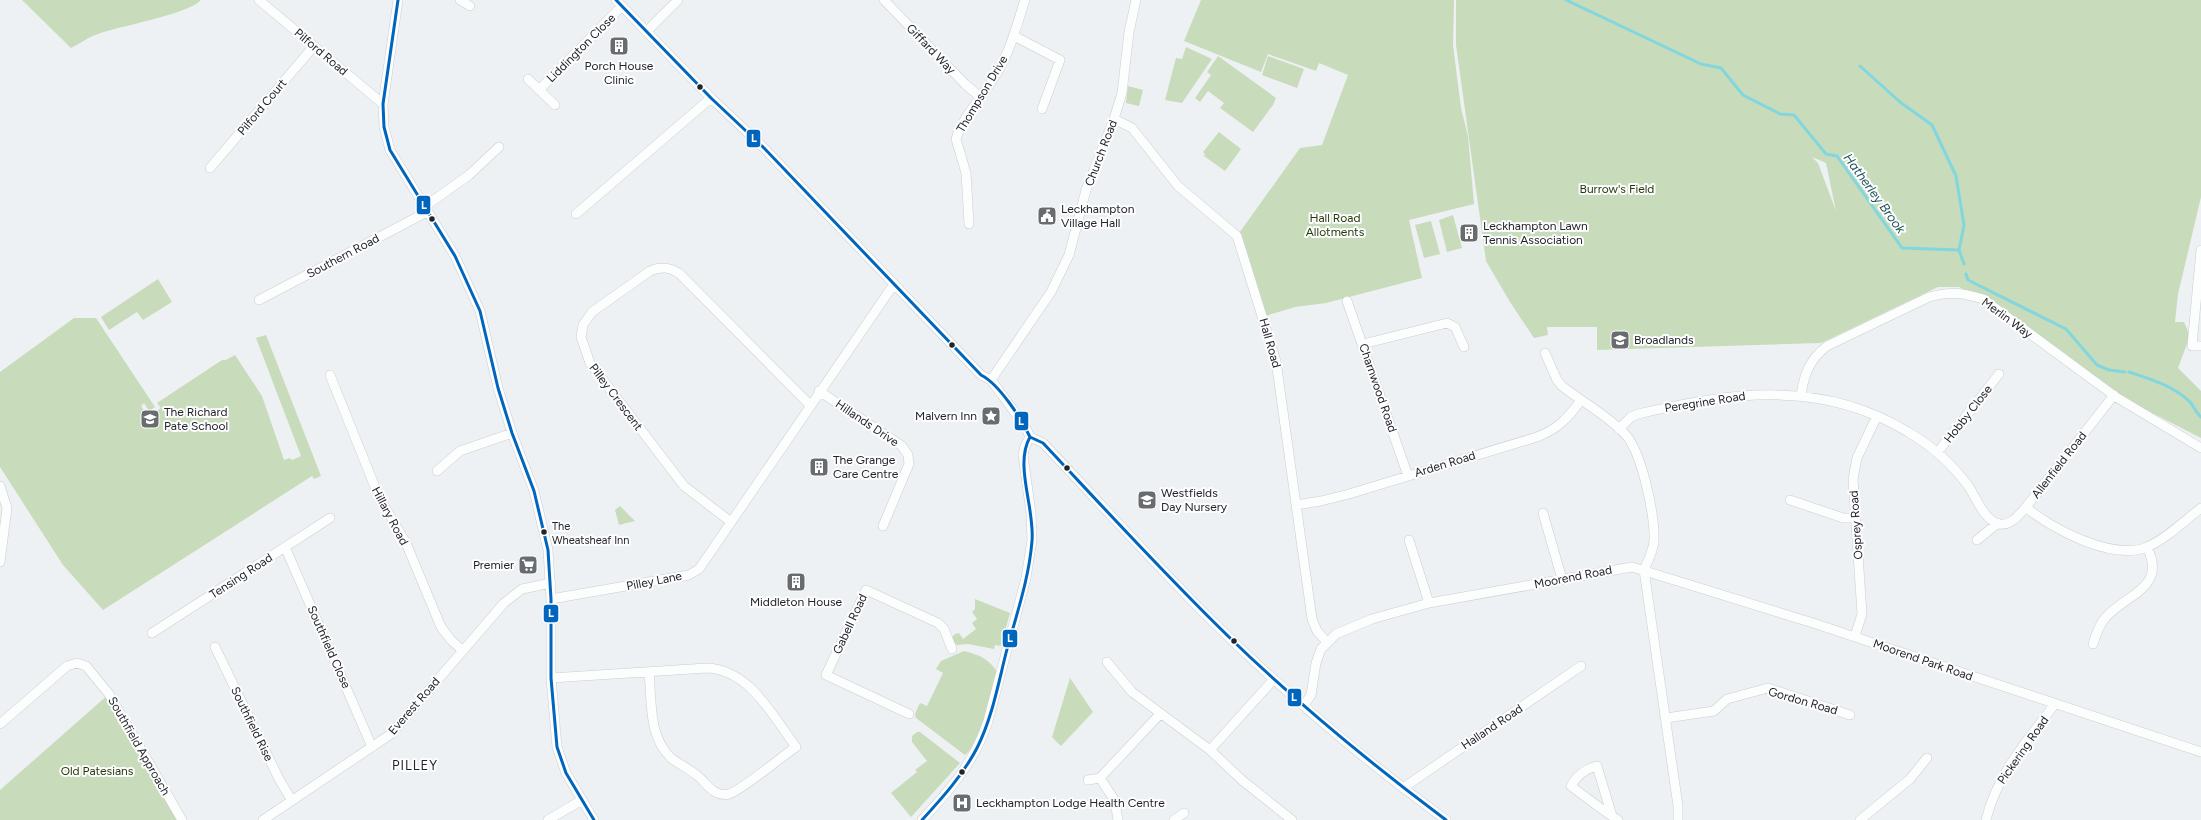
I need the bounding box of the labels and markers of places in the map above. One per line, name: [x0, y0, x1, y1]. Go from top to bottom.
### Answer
building icon: Porch House Clinic: [608, 35, 630, 57]
place label: Porch House Clinic: [585, 59, 654, 87]
unlabelled marker: [695, 82, 705, 92]
place label: Leckhampton Village Hall: [1061, 202, 1135, 230]
public building icon: Leckhampton Village Hall: [1036, 205, 1058, 227]
unlabelled marker: [427, 214, 437, 224]
place label: Leckhampton Lawn Tennis Association: [1483, 219, 1588, 247]
building icon: Leckhampton Lawn Tennis Association: [1458, 222, 1480, 244]
school or university icon: Broadlands: [1609, 329, 1631, 351]
place label: Broadlands: [1634, 333, 1694, 347]
unlabelled marker: [947, 340, 957, 350]
place label: The Richard Pate School: [164, 405, 228, 433]
place icon: Malvern Inn: [980, 405, 1002, 427]
school or university icon: The Richard Pate School: [139, 408, 161, 430]
place label: Malvern Inn: [915, 409, 977, 423]
place label: The Grange Care Centre: [833, 453, 899, 481]
building icon: The Grange Care Centre: [808, 456, 830, 478]
unlabelled marker: [1062, 463, 1072, 473]
place label: Westfields Day Nursery: [1161, 486, 1228, 514]
school or university icon: Westfields Day Nursery: [1136, 489, 1158, 511]
place label: The Wheatsheaf Inn: [552, 520, 629, 547]
marker: The Wheatsheaf Inn: [539, 527, 549, 537]
supermarket icon: Premier: [517, 554, 539, 576]
place label: Premier: [473, 558, 514, 572]
building icon: Middleton House: [785, 571, 807, 593]
place label: Middleton House: [750, 595, 843, 609]
unlabelled marker: [1229, 636, 1239, 646]
unlabelled marker: [957, 767, 967, 777]
hospital icon: Leckhampton Lodge Health Centre: [951, 792, 973, 814]
place label: Leckhampton Lodge Health Centre: [976, 796, 1165, 810]

